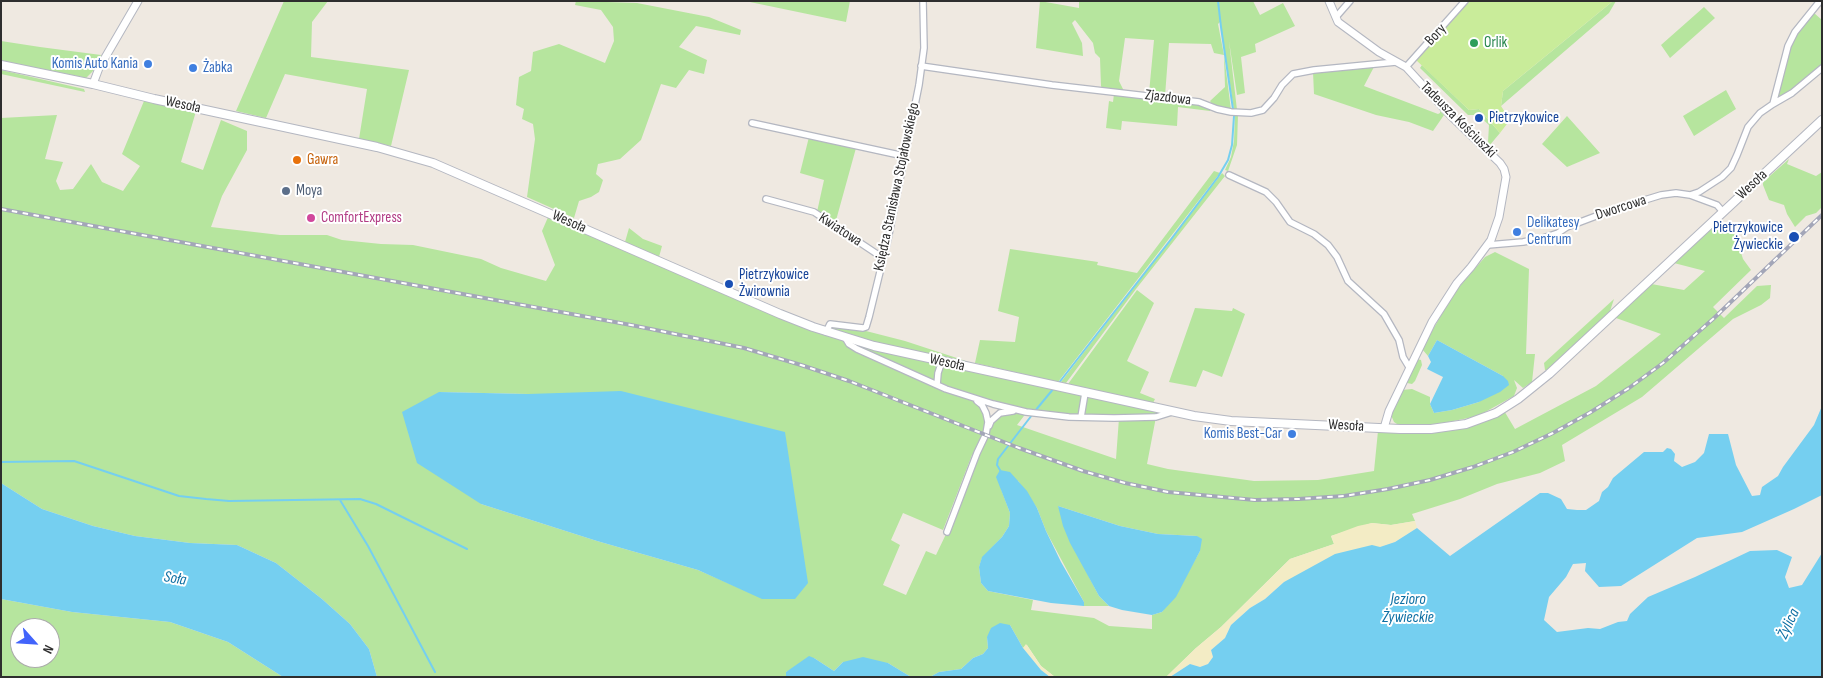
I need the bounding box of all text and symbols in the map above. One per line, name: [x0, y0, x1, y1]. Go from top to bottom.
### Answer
street label: Bory: [1422, 20, 1450, 50]
place label: Orlik: [1484, 34, 1507, 52]
marker: Orlik: [1468, 37, 1480, 49]
place label: Komis Auto Kania: [52, 55, 138, 73]
marker: Komis Auto Kania: [142, 58, 154, 70]
place label: Żabka: [203, 59, 233, 77]
marker: Żabka: [187, 62, 199, 74]
street label: Tadeusza Kościuszki: [1416, 78, 1500, 162]
street label: Zjazdowa: [1144, 86, 1192, 110]
street label: Wesoła: [164, 92, 202, 118]
street label: Księdza Stanisława Stojałowskiego: [870, 101, 924, 273]
place label: Pietrzykowice: [1489, 109, 1559, 127]
marker: Pietrzykowice: [1473, 112, 1485, 124]
place label: Gawra: [307, 151, 338, 169]
marker: Gawra: [291, 154, 303, 166]
street label: Wesoła: [1733, 166, 1771, 204]
place label: Moya: [296, 182, 322, 200]
marker: Moya: [280, 185, 292, 197]
street label: Dworcowa: [1593, 191, 1649, 225]
street label: Wesoła: [549, 207, 589, 237]
place label: ComfortExpress: [321, 209, 402, 227]
street label: Kwiatowa: [815, 209, 865, 251]
marker: ComfortExpress: [305, 212, 317, 224]
place label: Delikatesy Centrum: [1527, 214, 1579, 249]
place label: Pietrzykowice Żywieckie: [1713, 219, 1783, 254]
marker: Delikatesy Centrum: [1511, 226, 1523, 238]
marker: Pietrzykowice Żywieckie: [1787, 230, 1801, 244]
place label: Pietrzykowice Żwirownia: [739, 266, 809, 301]
marker: Pietrzykowice Żwirownia: [723, 278, 735, 290]
street label: Wesoła: [928, 350, 966, 376]
street label: Wesoła: [1328, 416, 1364, 436]
place label: Komis Best-Car: [1204, 425, 1282, 443]
marker: Komis Best-Car: [1286, 428, 1298, 440]
water label: Soła: [162, 568, 188, 590]
water label: Jezioro Żywieckie: [1382, 590, 1434, 628]
water label: Żylica: [1774, 606, 1804, 642]
north arrow: [10, 618, 60, 668]
text: N: [39, 642, 57, 656]

